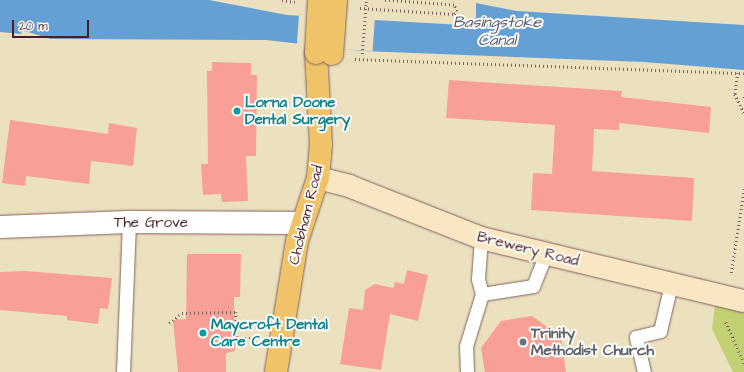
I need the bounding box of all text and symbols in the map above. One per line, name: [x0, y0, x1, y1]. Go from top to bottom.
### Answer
scale bar: [14, 12, 91, 38]
water label: Basingstoke Canal: [453, 12, 541, 50]
text: 20 m: [19, 18, 48, 35]
place label: Lorna Doone Dental Surgery: [245, 93, 350, 128]
marker: Lorna Doone Dental Surgery: [232, 106, 242, 116]
street label: Chobham Road: [285, 163, 327, 267]
street label: The Grove: [114, 214, 188, 232]
street label: Brewery Road: [475, 228, 581, 270]
place label: Maycroft Dental Care Centre: [211, 315, 328, 350]
place label: Trinity Methodist Church: [531, 324, 654, 359]
marker: Maycroft Dental Care Centre: [198, 328, 208, 338]
marker: Trinity Methodist Church: [518, 337, 528, 347]

